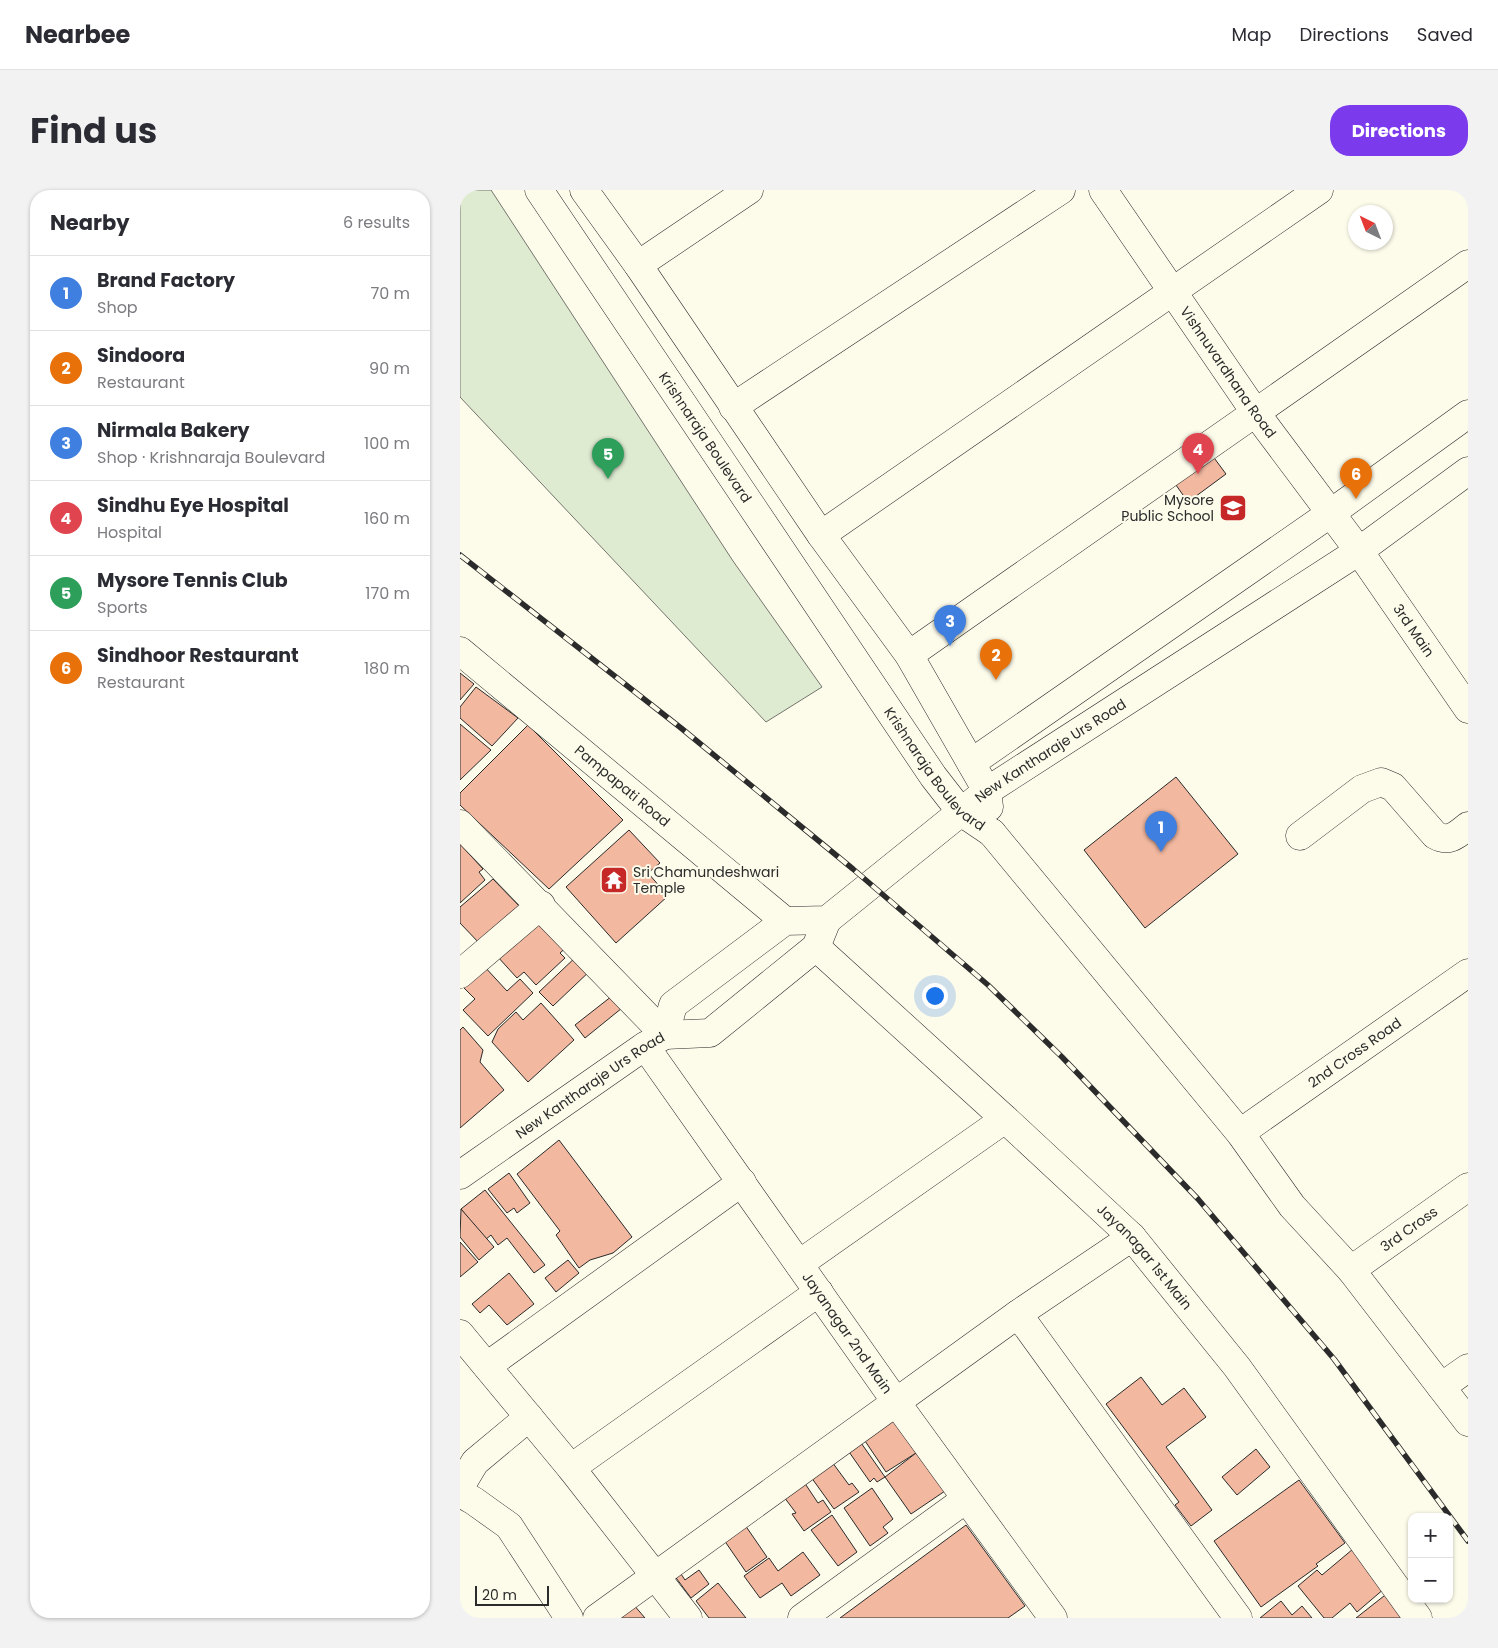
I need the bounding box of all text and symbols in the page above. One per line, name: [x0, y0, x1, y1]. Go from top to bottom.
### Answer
text: Nearbee: [25, 18, 130, 51]
text: Map: [1232, 22, 1271, 47]
text: Directions: [1299, 22, 1389, 47]
text: Saved: [1417, 22, 1473, 47]
button: Directions: [1330, 105, 1468, 156]
text: Find us: [30, 106, 157, 155]
north arrow: [1348, 205, 1393, 250]
text: Nearby: [50, 208, 130, 237]
text: 6 results: [343, 211, 410, 234]
text: Brand Factory: [97, 267, 235, 294]
text: 1: [63, 282, 69, 305]
text: 70 m: [370, 282, 410, 305]
text: Shop: [97, 296, 138, 319]
street label: Vishnuvardhana Road: [1175, 302, 1281, 442]
text: Sindoora: [97, 342, 185, 369]
text: 2: [61, 357, 71, 380]
text: 90 m: [369, 357, 410, 380]
street label: Krishnaraja Boulevard: [654, 368, 757, 507]
text: Restaurant: [97, 371, 185, 394]
text: Nirmala Bakery: [97, 417, 250, 444]
text: 3: [61, 432, 71, 455]
text: 100 m: [364, 432, 410, 455]
pin: 4: [1182, 433, 1214, 474]
pin: 5: [592, 438, 624, 479]
text: Shop · Krishnaraja Boulevard: [97, 446, 325, 469]
pin: 6: [1340, 458, 1372, 499]
place label: Mysore Public School: [1121, 490, 1214, 526]
text: Sindhu Eye Hospital: [97, 492, 289, 519]
school or university icon: Mysore Public School: [1218, 493, 1248, 523]
text: 4: [61, 507, 71, 530]
text: 160 m: [364, 507, 410, 530]
text: Hospital: [97, 521, 162, 544]
text: Mysore Tennis Club: [97, 567, 288, 594]
text: 5: [61, 582, 71, 605]
text: 170 m: [365, 582, 410, 605]
text: Sports: [97, 596, 148, 619]
street label: 3rd Main: [1388, 600, 1439, 661]
pin: 3: [934, 605, 966, 646]
pin: 2: [980, 639, 1012, 680]
text: Sindhoor Restaurant: [97, 642, 299, 669]
text: 6: [61, 657, 71, 680]
text: 180 m: [364, 657, 410, 680]
text: Restaurant: [97, 671, 185, 694]
street label: New Kantharaje Urs Road: [970, 694, 1130, 807]
street label: Krishnaraja Boulevard: [879, 703, 989, 836]
street label: Pampapati Road: [570, 740, 674, 831]
pin: 1: [1145, 811, 1177, 852]
place label: Sri Chamundeshwari Temple: [633, 862, 779, 898]
temple icon: Sri Chamundeshwari Temple: [599, 865, 629, 895]
your location: [922, 983, 948, 1009]
street label: 2nd Cross Road: [1304, 1013, 1405, 1092]
street label: New Kantharaje Urs Road: [511, 1027, 668, 1143]
street label: Jayanagar 1st Main: [1093, 1199, 1197, 1314]
street label: 3rd Cross: [1376, 1202, 1442, 1256]
street label: Jayanagar 2nd Main: [797, 1268, 897, 1398]
map controls: [1408, 1513, 1453, 1603]
button: +: [1408, 1513, 1453, 1558]
button: −: [1408, 1558, 1453, 1603]
scale bar: [475, 1583, 549, 1606]
text: 20 m: [482, 1585, 517, 1605]

